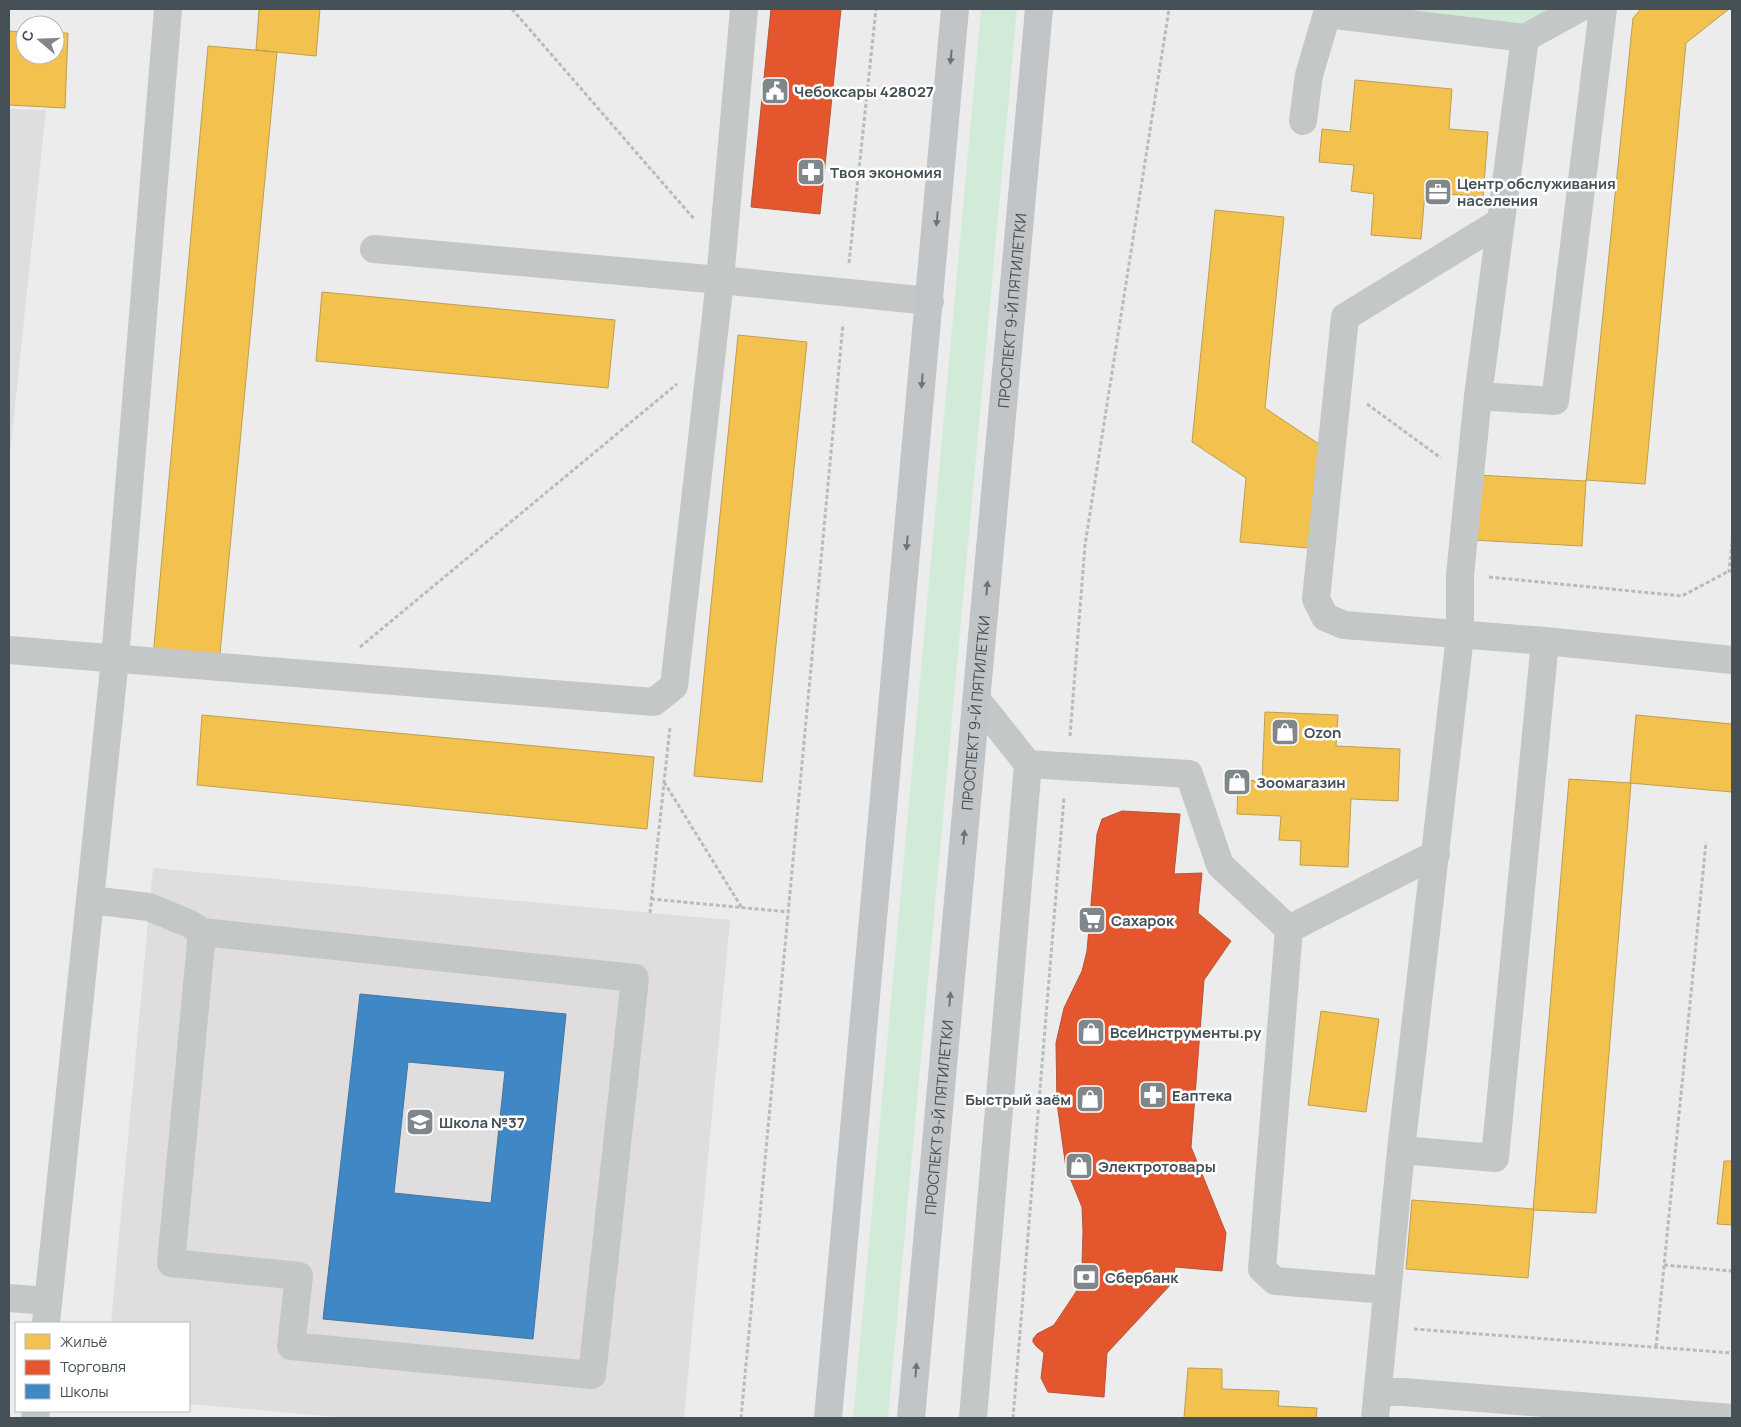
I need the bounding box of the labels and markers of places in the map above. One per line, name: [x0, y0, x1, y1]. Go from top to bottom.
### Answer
public building icon: Чебоксары 428027: [760, 76, 790, 106]
place label: Чебоксары 428027: [794, 81, 934, 102]
pharmacy icon: Твоя экономия: [796, 157, 826, 187]
place label: Твоя экономия: [830, 162, 942, 183]
place label: Центр обслуживания населения: [1457, 173, 1616, 211]
office icon: Центр обслуживания населения: [1423, 177, 1453, 207]
shop icon: Ozon: [1270, 717, 1300, 747]
place label: Ozon: [1304, 722, 1341, 743]
shop icon: Зоомагазин: [1222, 767, 1252, 797]
place label: Зоомагазин: [1256, 772, 1346, 793]
supermarket icon: Сахарок: [1077, 905, 1107, 935]
place label: Сахарок: [1111, 910, 1175, 931]
shop icon: ВсеИнструменты.ру: [1076, 1017, 1106, 1047]
place label: ВсеИнструменты.ру: [1110, 1022, 1262, 1043]
pharmacy icon: Еаптека: [1138, 1080, 1168, 1110]
shop icon: Быстрый заём: [1075, 1084, 1105, 1114]
place label: Еаптека: [1172, 1085, 1232, 1106]
place label: Быстрый заём: [965, 1089, 1071, 1110]
school or university icon: Школа №37: [405, 1107, 435, 1137]
place label: Школа №37: [439, 1112, 525, 1133]
shop icon: Электротовары: [1064, 1151, 1094, 1181]
place label: Электротовары: [1098, 1156, 1216, 1177]
bank icon: Сбербанк: [1071, 1262, 1101, 1292]
place label: Сбербанк: [1105, 1267, 1179, 1288]

